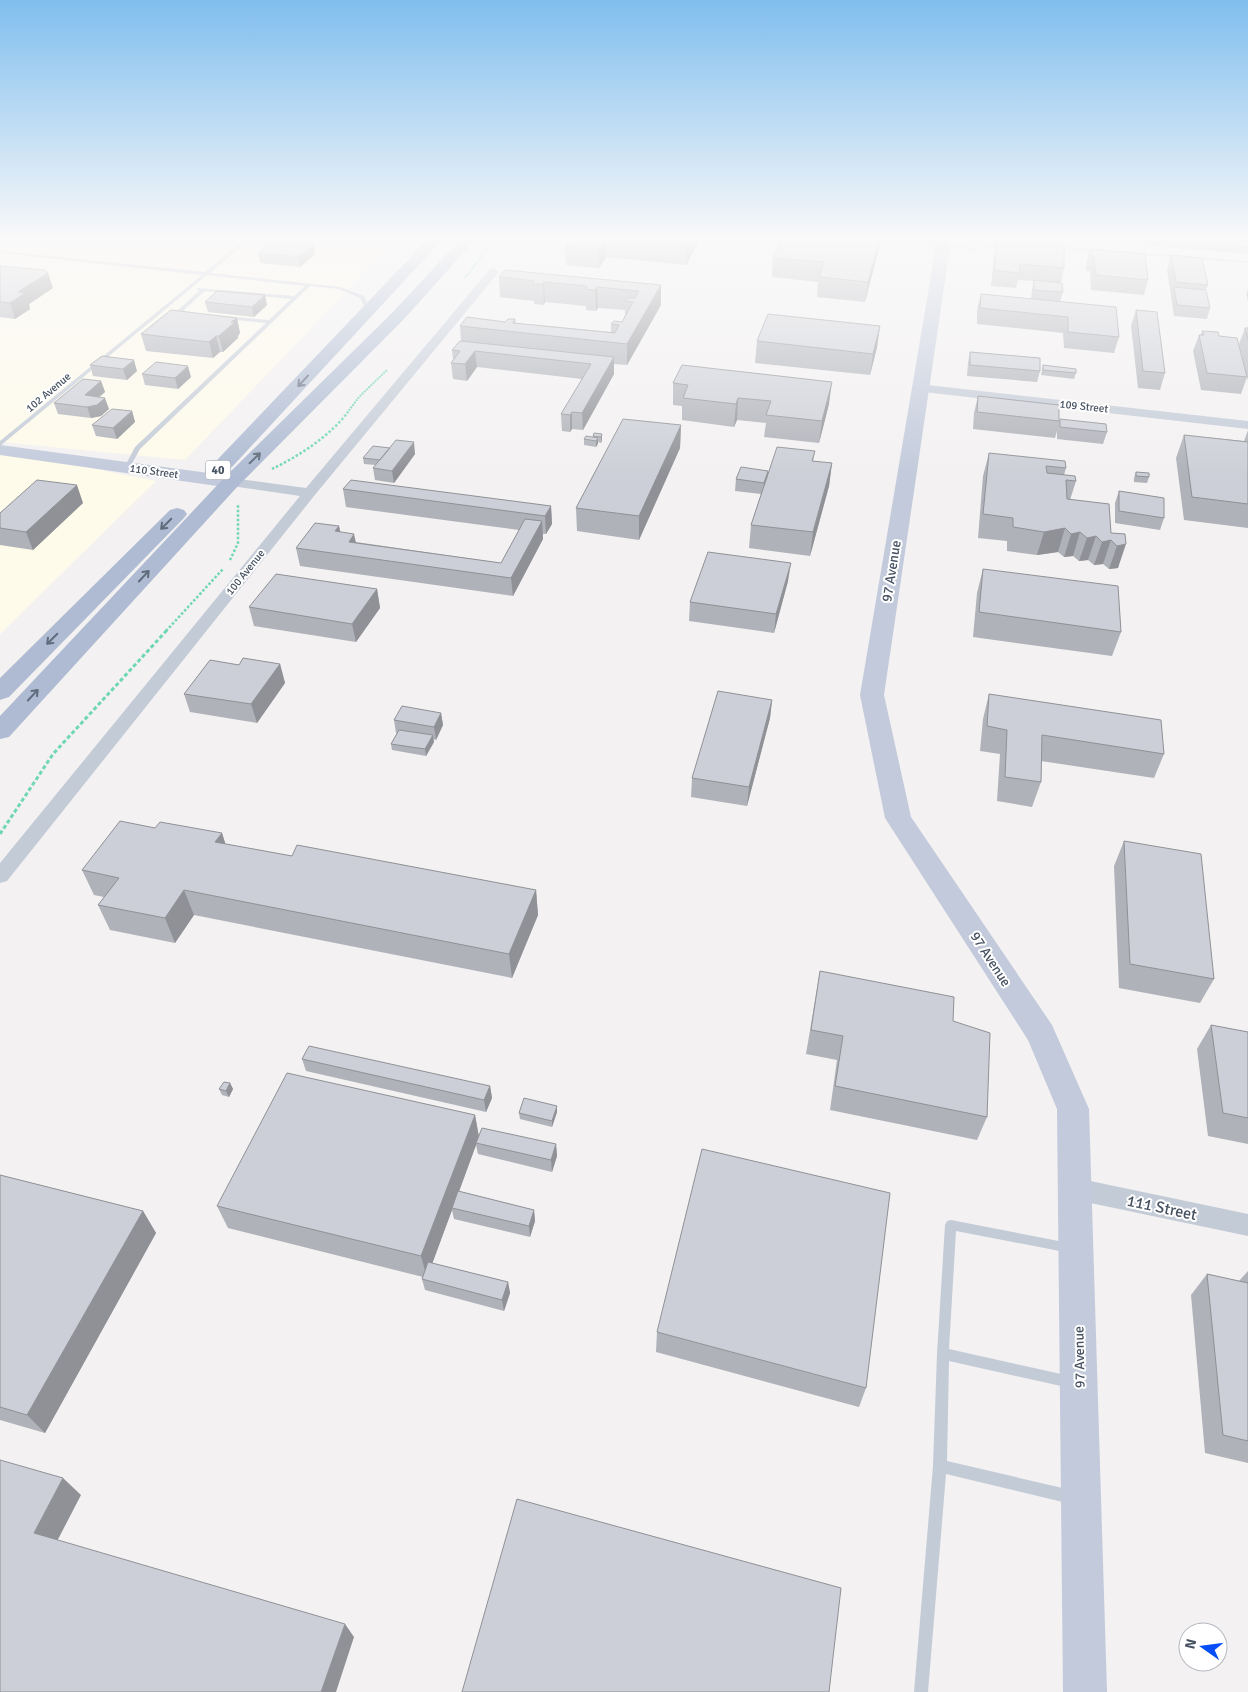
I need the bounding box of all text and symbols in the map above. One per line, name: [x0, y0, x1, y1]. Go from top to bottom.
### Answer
street label: 102 Avenue: [23, 370, 73, 415]
one-way arrow: [297, 375, 309, 387]
street label: 109 Street: [1059, 397, 1109, 416]
one-way arrow: [249, 452, 262, 464]
road number: 40: [206, 460, 230, 480]
street label: 110 Street: [129, 462, 179, 481]
one-way arrow: [160, 518, 173, 530]
street label: 97 Avenue: [878, 539, 905, 603]
street label: 100 Avenue: [223, 547, 268, 598]
one-way arrow: [138, 569, 149, 582]
one-way arrow: [46, 633, 58, 646]
one-way arrow: [27, 689, 39, 701]
street label: 97 Avenue: [967, 929, 1015, 990]
street label: 111 Street: [1125, 1191, 1199, 1225]
street label: 97 Avenue: [1070, 1326, 1089, 1388]
north arrow: [1178, 1622, 1228, 1672]
text: N: [1181, 1637, 1200, 1651]

